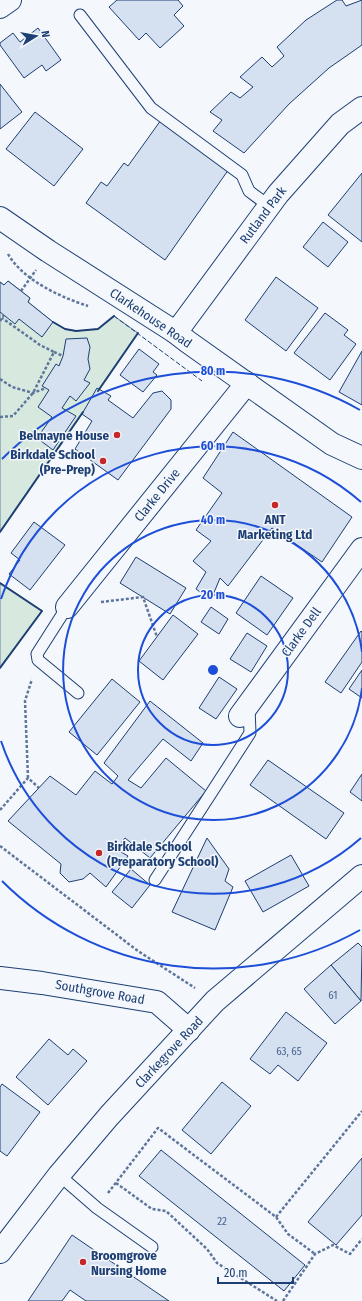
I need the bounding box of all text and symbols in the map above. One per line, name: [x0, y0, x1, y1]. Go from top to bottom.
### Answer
north arrow: [16, 16, 56, 56]
text: N: [38, 30, 52, 39]
street label: Rutland Park: [237, 183, 290, 247]
street label: Clarkehouse Road: [107, 285, 195, 351]
text: 80 m: [201, 364, 225, 378]
place label: Belmayne House: [19, 428, 109, 443]
marker: Belmayne House: [112, 430, 122, 440]
text: 60 m: [201, 439, 225, 453]
place label: Birkdale School (Pre-Prep): [10, 447, 95, 477]
marker: Birkdale School (Pre-Prep): [98, 456, 108, 466]
street label: Clarke Drive: [131, 466, 183, 524]
marker: ANT Marketing Ltd: [270, 500, 280, 510]
place label: ANT Marketing Ltd: [238, 512, 312, 542]
text: 40 m: [201, 513, 225, 527]
text: 20 m: [200, 588, 225, 602]
street label: Clarke Dell: [278, 604, 324, 659]
centre of rings: [206, 663, 220, 677]
place label: Birkdale School (Preparatory School): [107, 839, 219, 869]
marker: Birkdale School (Preparatory School): [94, 848, 104, 858]
street label: Southgrove Road: [54, 977, 146, 1007]
house number: 61: [328, 989, 338, 1002]
street label: Clarkegrove Road: [132, 1013, 206, 1091]
house number: 63, 65: [276, 1045, 302, 1058]
house number: 22: [217, 1215, 227, 1228]
place label: Broomgrove Nursing Home: [91, 1248, 167, 1278]
marker: Broomgrove Nursing Home: [78, 1257, 88, 1267]
scale bar: [218, 1259, 293, 1285]
text: 20 m: [224, 1266, 248, 1280]

